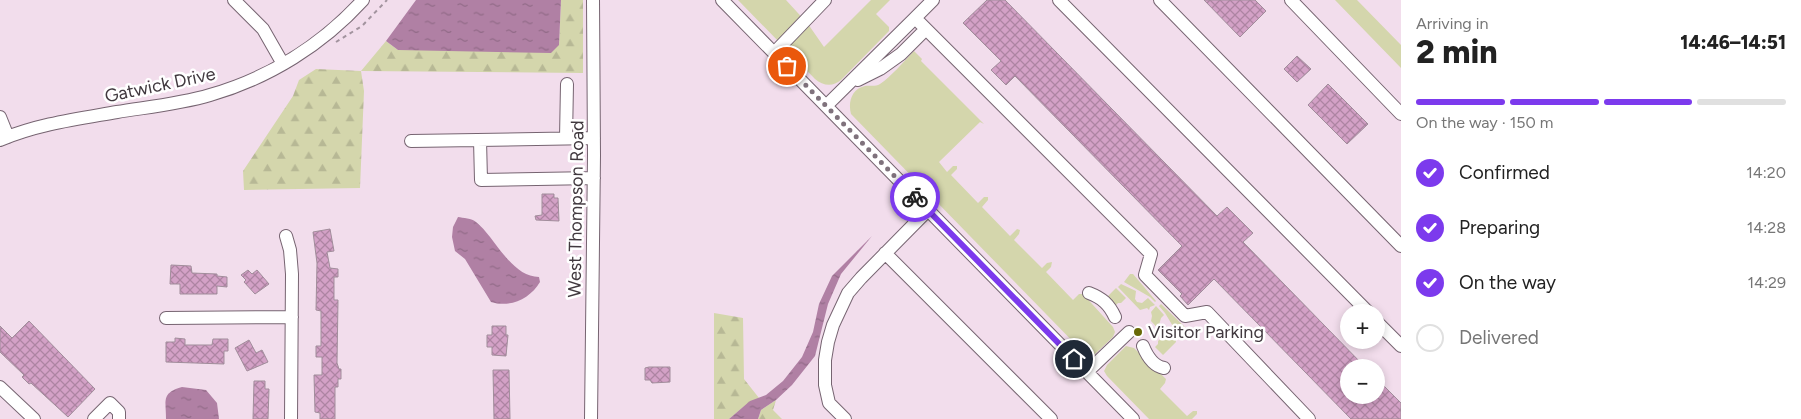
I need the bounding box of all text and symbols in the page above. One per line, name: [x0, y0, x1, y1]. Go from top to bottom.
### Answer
text: Arriving in: [1416, 14, 1488, 33]
text: 14:46–14:51: [1680, 31, 1786, 54]
text: 2 min: [1416, 33, 1498, 71]
pin: [766, 45, 808, 87]
icon: bag: [773, 52, 801, 80]
street label: Gatwick Drive: [103, 63, 217, 107]
text: On the way · 150 m: [1416, 113, 1553, 132]
street label: West Thompson Road: [563, 120, 589, 298]
icon: check: [1416, 159, 1444, 187]
text: Confirmed: [1459, 161, 1550, 184]
text: 14:20: [1746, 163, 1786, 182]
courier: [890, 172, 940, 222]
icon: bike: [901, 183, 929, 211]
icon: check: [1416, 214, 1444, 242]
text: Preparing: [1459, 216, 1540, 239]
text: 14:28: [1747, 218, 1786, 237]
icon: check: [1416, 269, 1444, 297]
text: On the way: [1459, 271, 1556, 294]
text: 14:29: [1747, 273, 1786, 292]
map controls: [1340, 304, 1385, 404]
button: +: [1340, 304, 1385, 349]
place label: Visitor Parking: [1148, 321, 1264, 343]
marker: Visitor Parking: [1132, 326, 1144, 338]
text: Delivered: [1459, 326, 1539, 349]
pin: [1053, 338, 1095, 380]
icon: home: [1060, 345, 1088, 373]
button: −: [1340, 359, 1385, 404]

